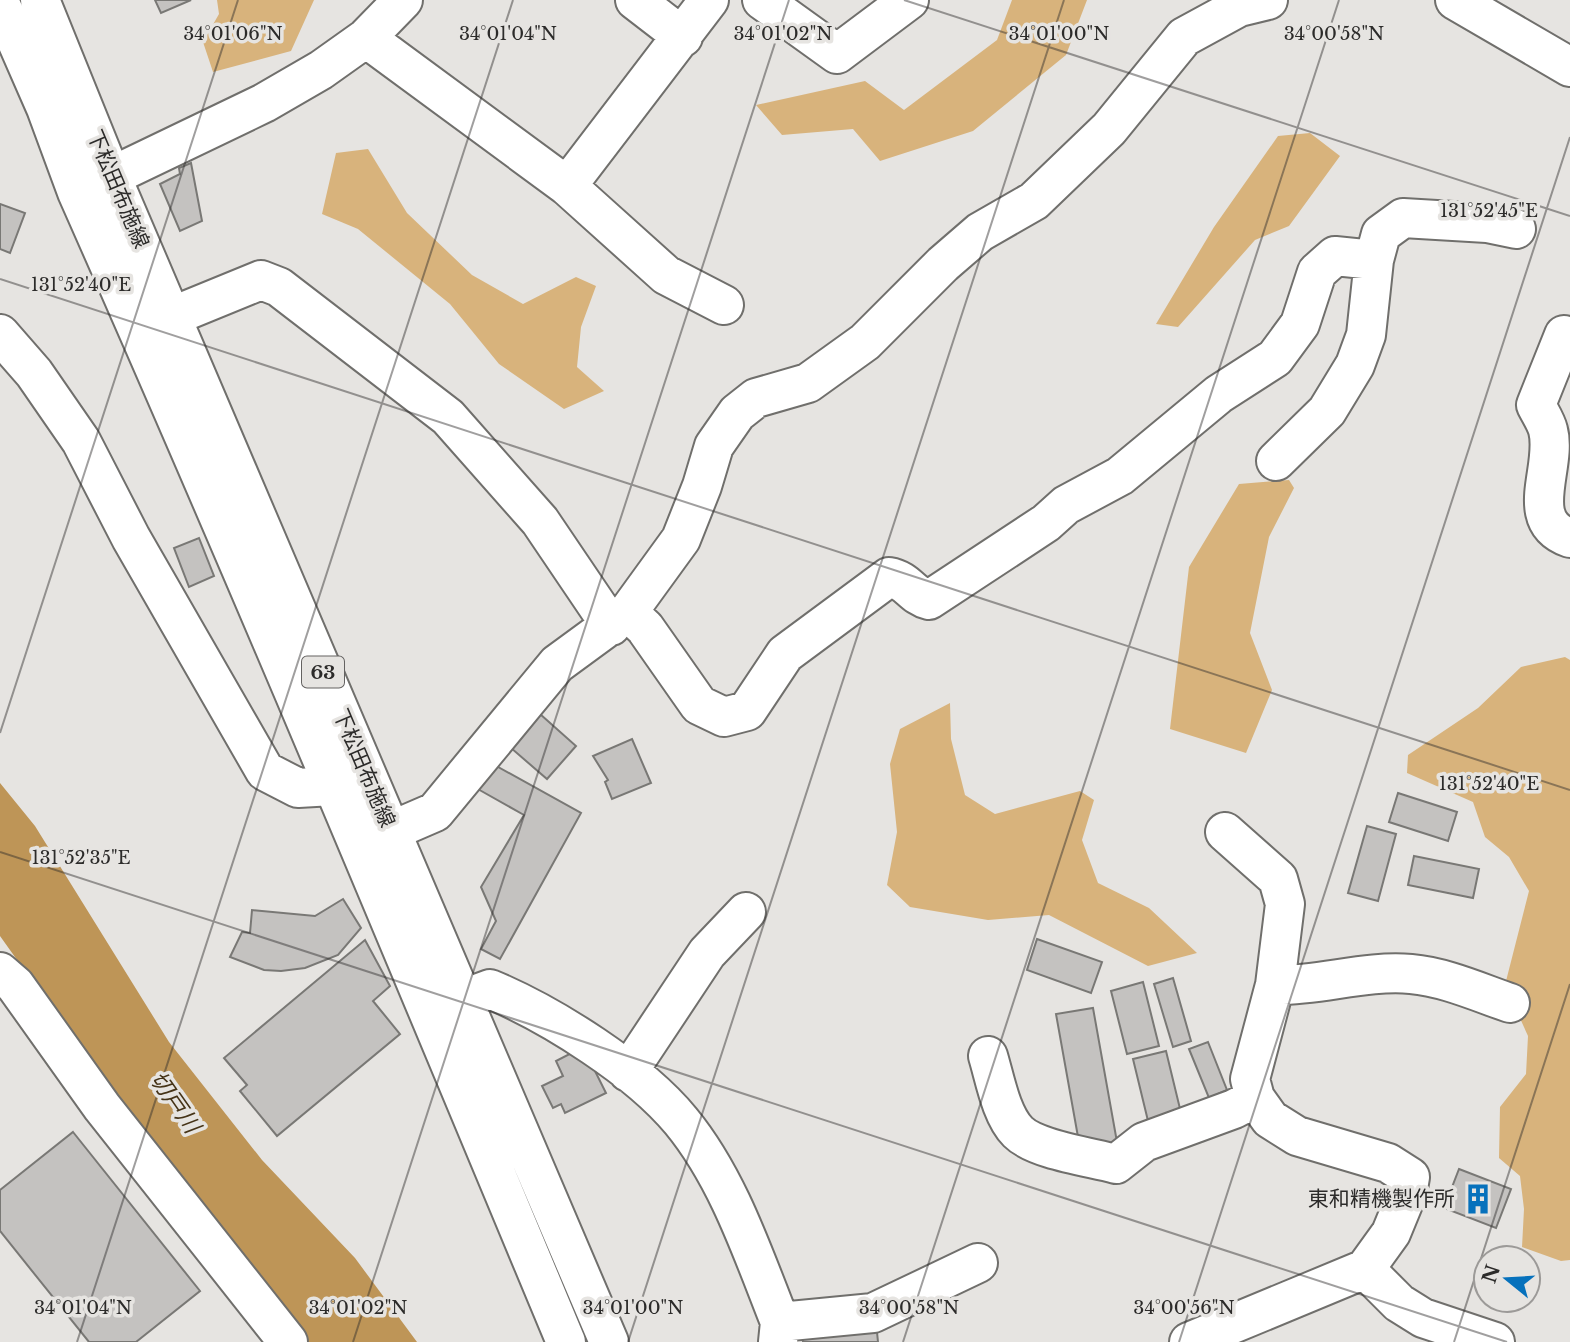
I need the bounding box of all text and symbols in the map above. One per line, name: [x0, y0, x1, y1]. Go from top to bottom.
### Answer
text: 34°01'06"N: [183, 23, 283, 45]
text: 34°01'04"N: [459, 23, 557, 45]
text: 34°01'02"N: [733, 23, 833, 45]
text: 34°01'00"N: [1009, 23, 1109, 45]
text: 34°00'58"N: [1284, 23, 1384, 45]
street label: 下松田布施線: [81, 126, 155, 252]
text: 131°52'45"E: [1440, 200, 1538, 222]
text: 131°52'40"E: [31, 274, 131, 296]
road number: 63: [302, 656, 344, 688]
street label: 下松田布施線: [327, 705, 401, 831]
text: 131°52'40"E: [1439, 773, 1539, 795]
text: 131°52'35"E: [31, 847, 131, 869]
water label: 切戸川: [144, 1066, 208, 1141]
building icon: 東和精機製作所: [1461, 1182, 1495, 1216]
place label: 東和精機製作所: [1308, 1186, 1455, 1212]
north arrow: [1472, 1244, 1542, 1314]
text: N: [1478, 1262, 1505, 1286]
text: 34°01'04"N: [34, 1297, 132, 1319]
text: 34°01'02"N: [308, 1297, 408, 1319]
text: 34°01'00"N: [583, 1297, 683, 1319]
text: 34°00'58"N: [859, 1297, 959, 1319]
text: 34°00'56"N: [1133, 1297, 1235, 1319]

